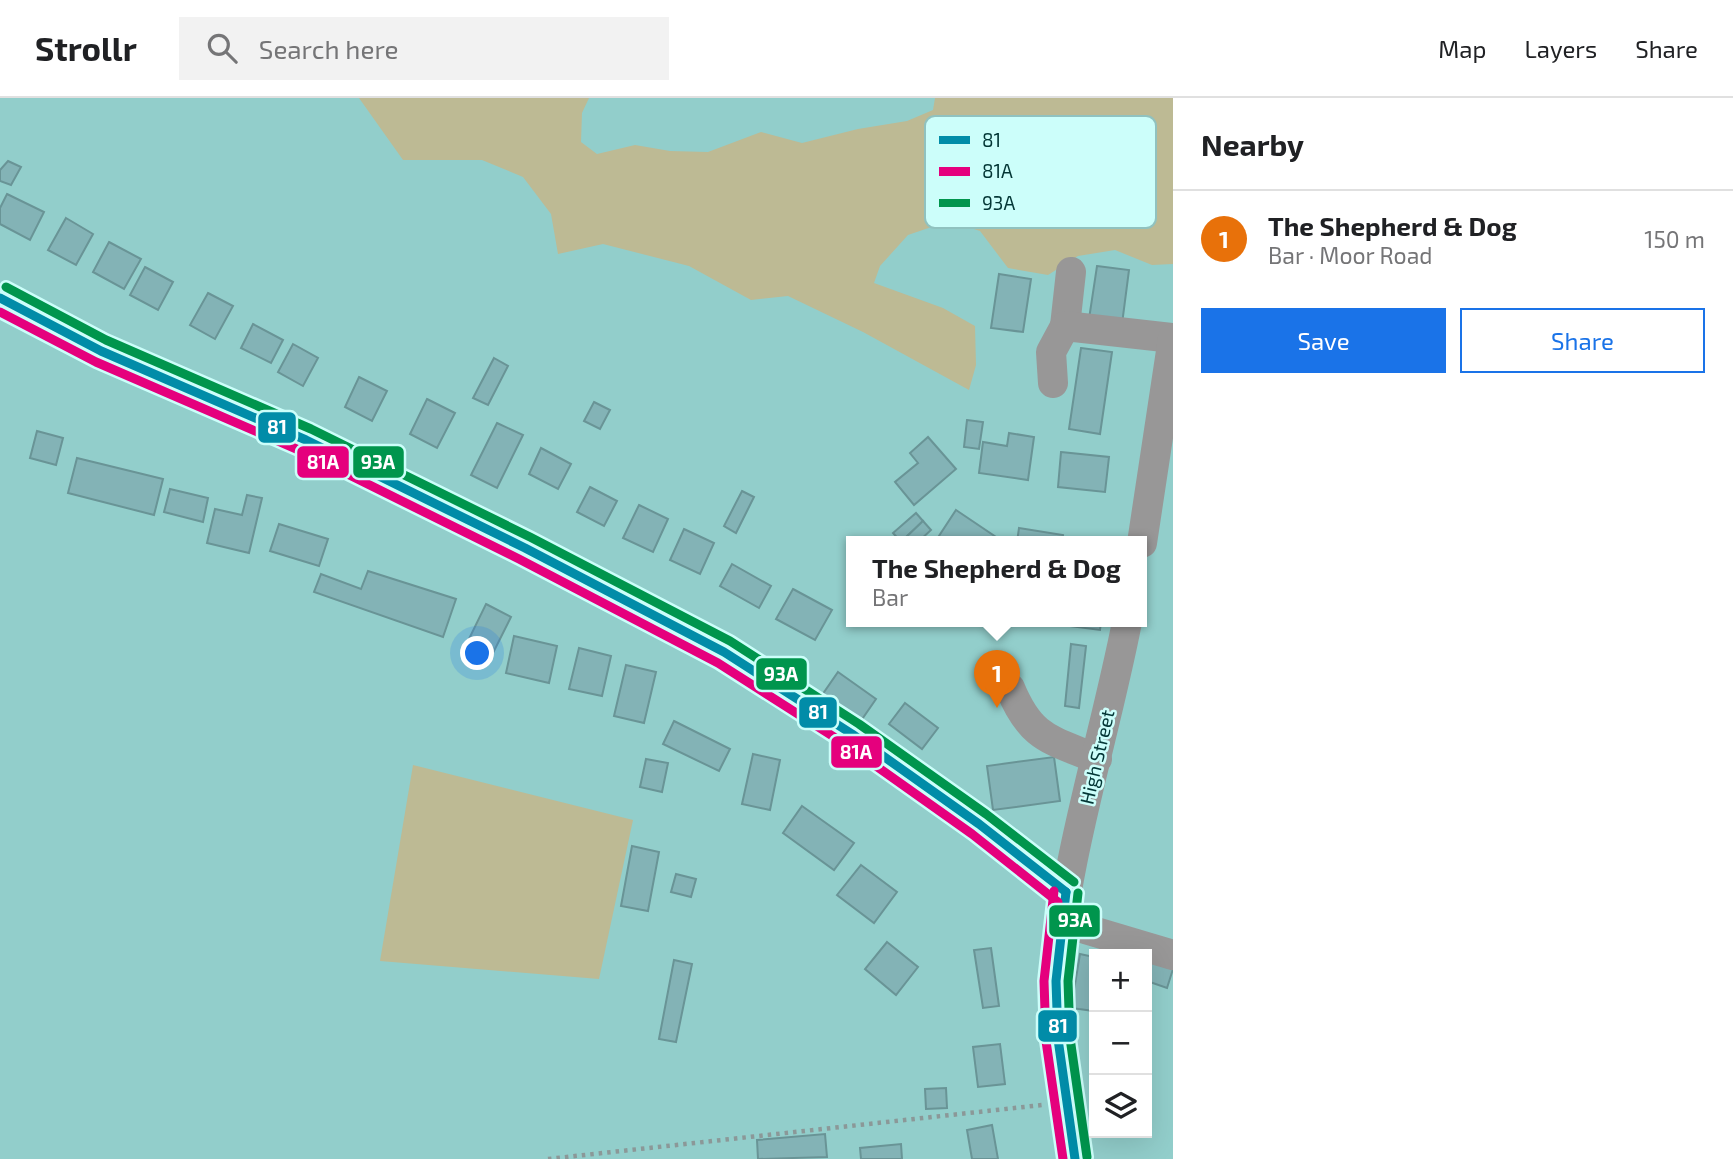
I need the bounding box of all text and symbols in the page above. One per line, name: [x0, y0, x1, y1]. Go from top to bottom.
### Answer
search box: [179, 17, 669, 80]
text: Strollr: [35, 28, 137, 68]
icon: search: [203, 29, 241, 67]
text: Search here: [259, 33, 398, 64]
text: Map: [1438, 34, 1486, 63]
text: Layers: [1524, 34, 1597, 63]
text: Share: [1635, 34, 1698, 63]
legend: [925, 116, 1156, 228]
text: Nearby: [1201, 126, 1304, 162]
text: 81: [982, 128, 1001, 151]
text: 81A: [982, 159, 1013, 182]
text: 93A: [982, 191, 1015, 214]
text: The Shepherd & Dog: [1268, 210, 1517, 241]
text: 1: [1219, 225, 1229, 253]
text: 150 m: [1644, 225, 1705, 253]
text: Bar · Moor Road: [1268, 241, 1432, 269]
button: Save: [1201, 308, 1446, 373]
button: Share: [1460, 308, 1705, 373]
line badge: 81: [257, 411, 297, 444]
text: 81: [267, 415, 287, 438]
line badge: 81A: [296, 445, 350, 479]
line badge: 93A: [352, 445, 405, 479]
text: 81A: [307, 450, 340, 473]
text: 93A: [361, 450, 396, 473]
popup: [846, 536, 1147, 627]
text: The Shepherd & Dog: [872, 552, 1121, 583]
text: Bar: [872, 583, 908, 611]
your location: [460, 636, 494, 670]
pin: 1: [974, 650, 1020, 708]
line badge: 93A: [755, 657, 808, 691]
text: 93A: [764, 662, 799, 685]
line badge: 81: [798, 696, 838, 729]
text: 81: [808, 700, 828, 723]
street label: High Street: [1074, 707, 1119, 806]
line badge: 81A: [830, 735, 883, 769]
text: 81A: [840, 740, 873, 763]
line badge: 93A: [1048, 904, 1101, 938]
text: 93A: [1058, 908, 1093, 931]
map controls: [1089, 949, 1152, 1138]
button: +: [1089, 949, 1152, 1012]
line badge: 81: [1037, 1009, 1078, 1043]
button: −: [1089, 1012, 1152, 1075]
text: 81: [1048, 1014, 1068, 1037]
button: layers: [1089, 1075, 1152, 1138]

